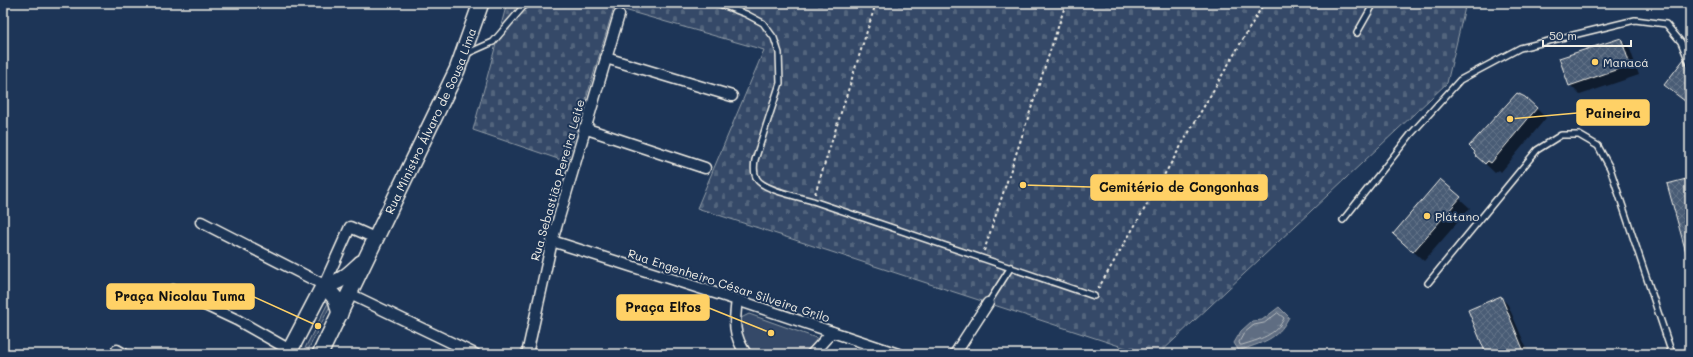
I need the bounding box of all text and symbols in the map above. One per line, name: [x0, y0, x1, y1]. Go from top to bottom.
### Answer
scale bar: [1543, 22, 1631, 48]
street label: Rua Ministro Álvaro de Sousa Lima: [381, 26, 479, 217]
text: 50 m: [1549, 27, 1577, 43]
place label: Manacá: [1603, 54, 1649, 70]
marker: Manacá: [1590, 57, 1600, 67]
street label: Rua Sebastião Pereira Leite: [526, 97, 588, 263]
callout: Paineira: [1577, 100, 1649, 125]
text: Paineira: [1585, 104, 1641, 121]
callout: Cemitério de Congonhas: [1091, 175, 1267, 200]
text: Cemitério de Congonhas: [1099, 178, 1259, 195]
place label: Plátano: [1435, 208, 1479, 224]
marker: Plátano: [1422, 211, 1432, 221]
street label: Rua Engenheiro César Silveira Grilo: [626, 245, 832, 325]
callout: Praça Nicolau Tuma: [107, 284, 254, 309]
text: Praça Nicolau Tuma: [114, 287, 246, 304]
callout: Praça Elfos: [617, 295, 709, 320]
text: Praça Elfos: [625, 298, 701, 315]

